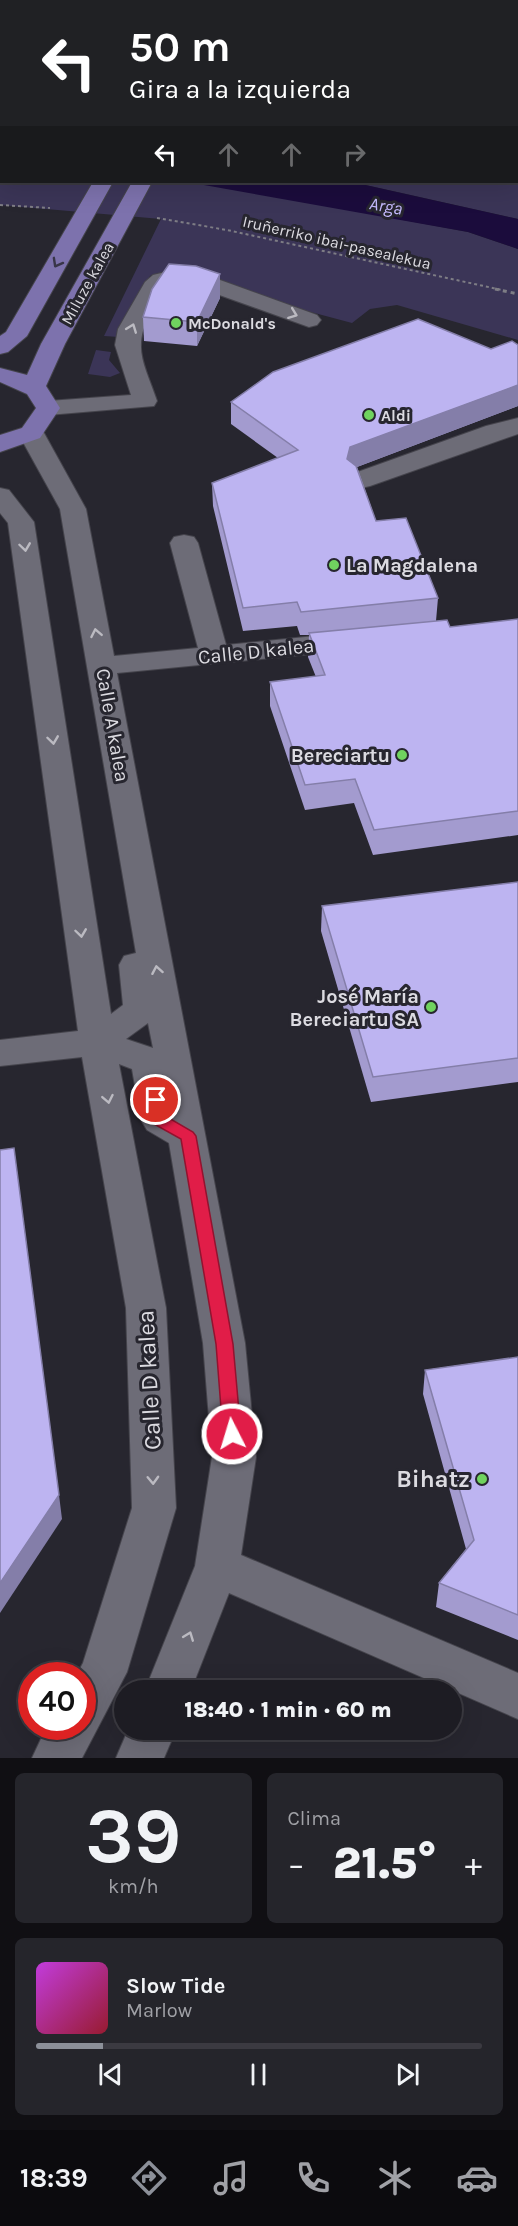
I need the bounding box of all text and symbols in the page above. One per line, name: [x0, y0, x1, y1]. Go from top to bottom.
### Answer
text: 50 m: [129, 22, 231, 72]
icon: left: [30, 24, 108, 102]
text: Gira a la izquierda: [129, 73, 351, 105]
icon: left: [149, 138, 182, 171]
icon: ahead: [212, 138, 245, 171]
icon: ahead: [275, 138, 308, 171]
icon: right: [338, 138, 371, 171]
water label: Arga: [368, 192, 404, 220]
street label: Iruñerriko ibai-pasealekua: [241, 212, 433, 273]
street label: Miluze kalea: [57, 239, 118, 328]
one-way arrow: [53, 257, 64, 267]
one-way arrow: [287, 306, 297, 319]
place label: McDonald's: [188, 314, 276, 333]
marker: McDonald's: [169, 316, 183, 330]
one-way arrow: [125, 323, 137, 334]
place label: Aldi: [381, 406, 411, 425]
marker: Aldi: [362, 408, 376, 422]
one-way arrow: [18, 542, 30, 551]
place label: La Magdalena: [346, 554, 478, 577]
marker: La Magdalena: [327, 558, 341, 572]
one-way arrow: [90, 628, 103, 638]
street label: Calle D kalea: [197, 634, 315, 669]
street label: Calle A kalea: [91, 667, 134, 784]
one-way arrow: [46, 735, 58, 744]
place label: Bereciartu: [291, 744, 390, 767]
marker: Bereciartu: [395, 748, 409, 762]
one-way arrow: [75, 928, 87, 937]
one-way arrow: [152, 965, 164, 974]
place label: José María Bereciartu SA: [290, 985, 419, 1031]
marker: José María Bereciartu SA: [424, 1000, 438, 1014]
pin: [130, 1074, 181, 1125]
icon: arrive: [139, 1083, 172, 1116]
one-way arrow: [101, 1094, 114, 1104]
street label: Calle D kalea: [131, 1309, 167, 1451]
position arrow: [200, 1402, 264, 1466]
place label: Bihatz: [396, 1465, 470, 1493]
marker: Bihatz: [475, 1472, 489, 1486]
one-way arrow: [147, 1475, 159, 1484]
one-way arrow: [182, 1631, 194, 1642]
speed limit sign: 40: [18, 1662, 96, 1740]
text: 18:40 · 1 min · 60 m: [184, 1697, 392, 1723]
text: 39: [85, 1790, 181, 1882]
text: Clima: [288, 1807, 341, 1830]
text: 21.5°: [333, 1837, 437, 1889]
text: −: [288, 1845, 305, 1883]
text: +: [465, 1845, 482, 1883]
text: km/h: [108, 1875, 159, 1898]
text: Slow Tide: [126, 1973, 226, 1999]
text: Marlow: [126, 1999, 192, 2022]
icon: previous: [94, 2058, 127, 2091]
icon: pause: [242, 2058, 275, 2091]
icon: next: [391, 2058, 424, 2091]
icon: directions: [128, 2157, 170, 2199]
icon: music: [210, 2157, 252, 2199]
icon: phone: [292, 2157, 334, 2199]
icon: climate: [374, 2157, 416, 2199]
icon: car: [456, 2157, 498, 2199]
text: 18:39: [20, 2162, 88, 2194]

